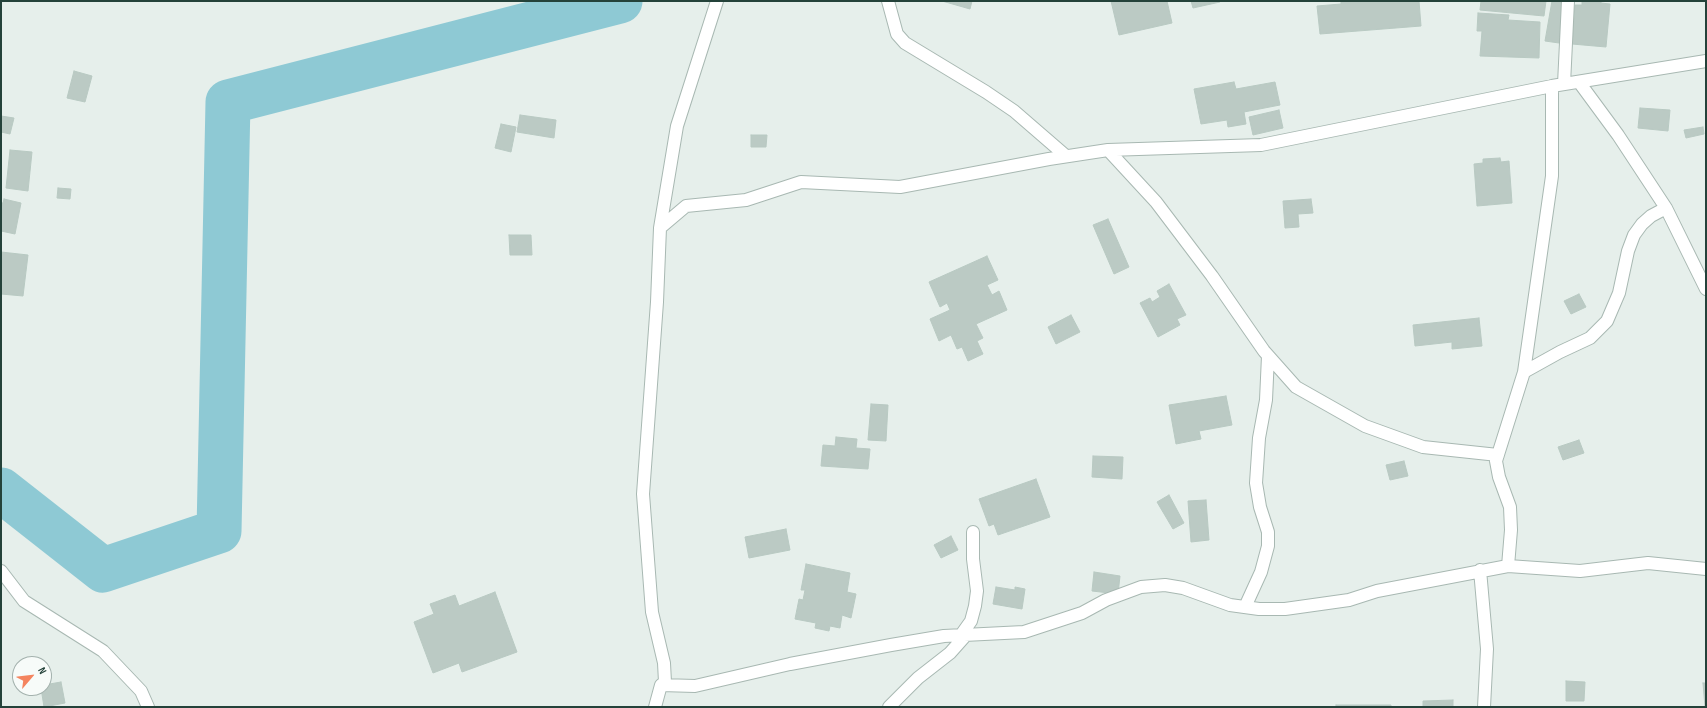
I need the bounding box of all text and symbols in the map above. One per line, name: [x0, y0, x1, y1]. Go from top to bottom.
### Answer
north arrow: [12, 656, 52, 696]
text: N: [35, 665, 49, 676]

